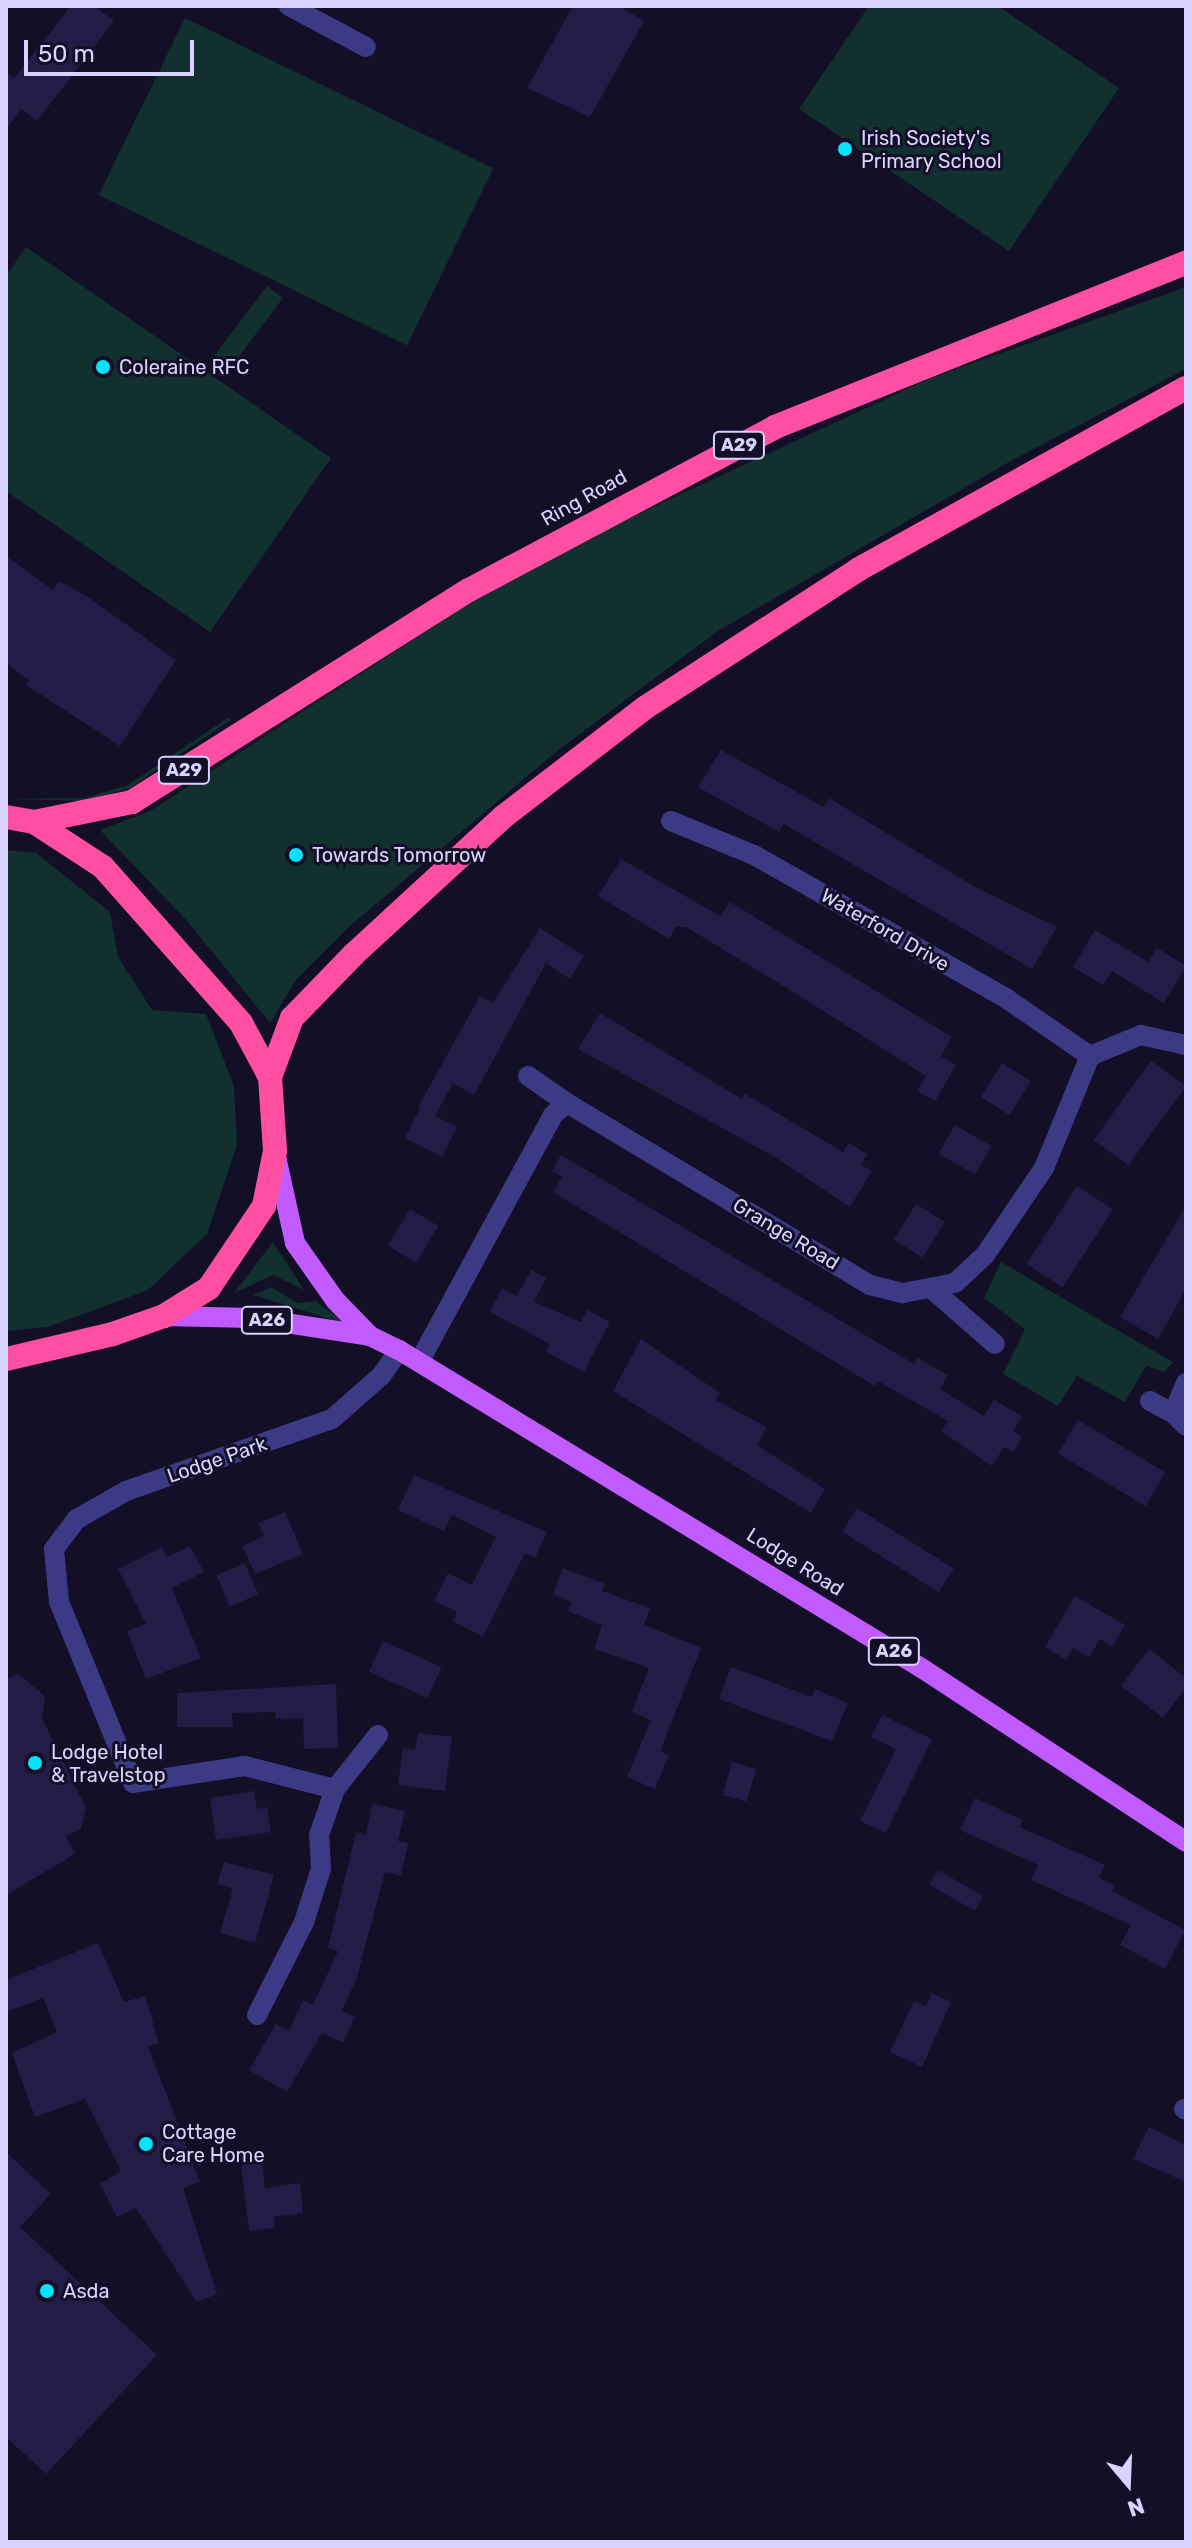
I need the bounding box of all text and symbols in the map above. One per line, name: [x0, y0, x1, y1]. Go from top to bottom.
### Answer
scale bar: [28, 24, 198, 74]
text: 50 m: [38, 40, 95, 68]
place label: Irish Society's Primary School: [861, 126, 1002, 173]
marker: Irish Society's Primary School: [836, 140, 854, 158]
place label: Coleraine RFC: [119, 355, 249, 379]
marker: Coleraine RFC: [94, 358, 112, 376]
road number: A29: [711, 431, 767, 459]
street label: Ring Road: [537, 465, 631, 531]
road number: A29: [156, 756, 212, 784]
place label: Towards Tomorrow: [312, 843, 487, 867]
marker: Towards Tomorrow: [287, 846, 305, 864]
street label: Waterford Drive: [816, 883, 954, 977]
street label: Grange Road: [729, 1193, 843, 1275]
road number: A26: [239, 1306, 295, 1334]
street label: Lodge Park: [164, 1432, 270, 1488]
street label: Lodge Road: [742, 1523, 848, 1601]
road number: A26: [866, 1637, 922, 1665]
place label: Lodge Hotel & Travelstop: [51, 1740, 166, 1787]
marker: Lodge Hotel & Travelstop: [26, 1754, 44, 1772]
place label: Cottage Care Home: [162, 2120, 265, 2167]
marker: Cottage Care Home: [137, 2135, 155, 2153]
place label: Asda: [63, 2279, 110, 2303]
marker: Asda: [38, 2282, 56, 2300]
north arrow: [1088, 2444, 1168, 2524]
text: N: [1124, 2492, 1148, 2523]

